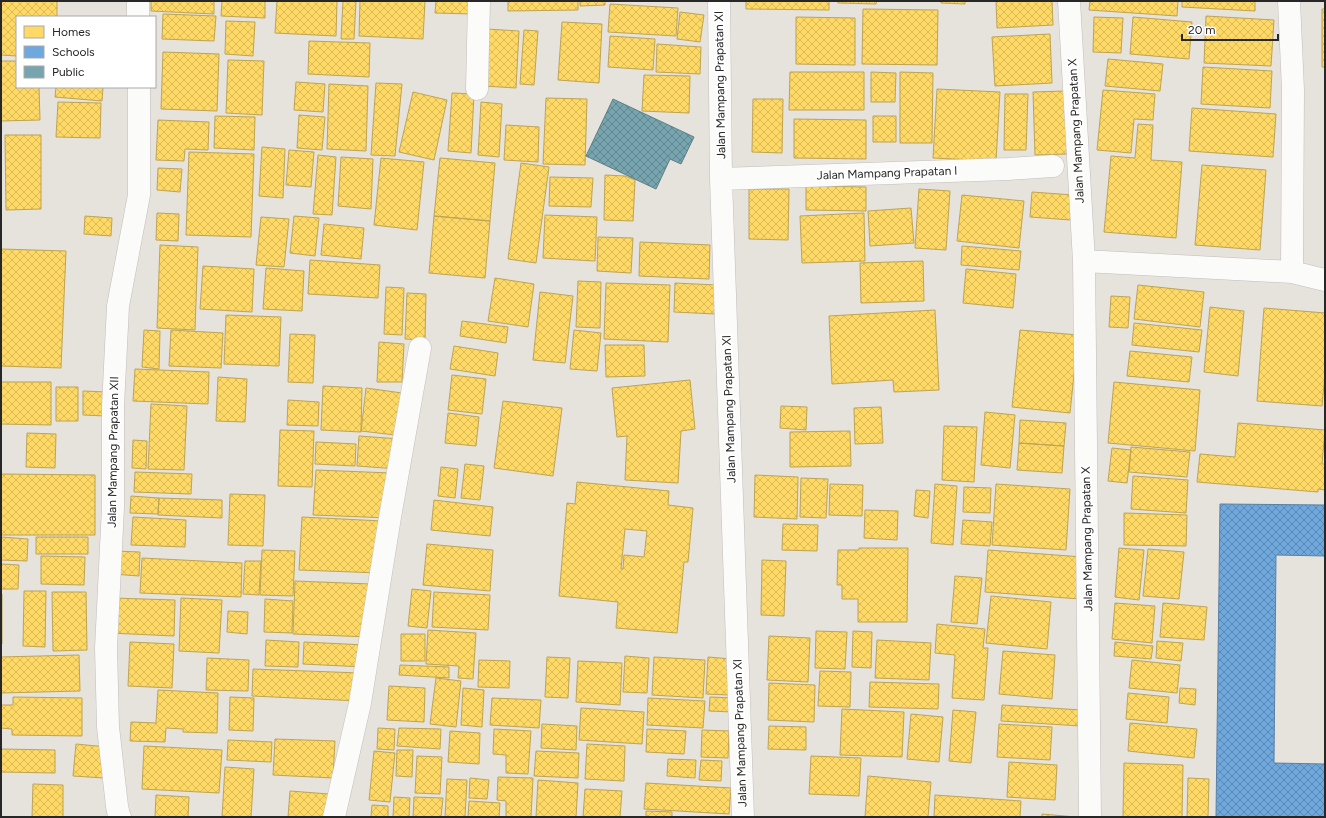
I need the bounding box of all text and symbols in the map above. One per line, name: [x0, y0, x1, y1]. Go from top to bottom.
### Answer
street label: Jalan Mampang Prapatan XI: [712, 11, 728, 159]
legend: [16, 16, 156, 88]
scale bar: [1182, 16, 1278, 42]
text: 20 m: [1188, 23, 1216, 37]
text: Homes: [52, 25, 91, 39]
text: Schools: [52, 45, 95, 59]
street label: Jalan Mampang Prapatan X: [1065, 58, 1087, 204]
text: Public: [52, 65, 85, 79]
street label: Jalan Mampang Prapatan I: [816, 164, 958, 182]
street label: Jalan Mampang Prapatan XI: [719, 335, 739, 483]
street label: Jalan Mampang Prapatan XII: [105, 376, 121, 528]
street label: Jalan Mampang Prapatan X: [1079, 466, 1095, 612]
street label: Jalan Mampang Prapatan XI: [730, 659, 750, 807]

